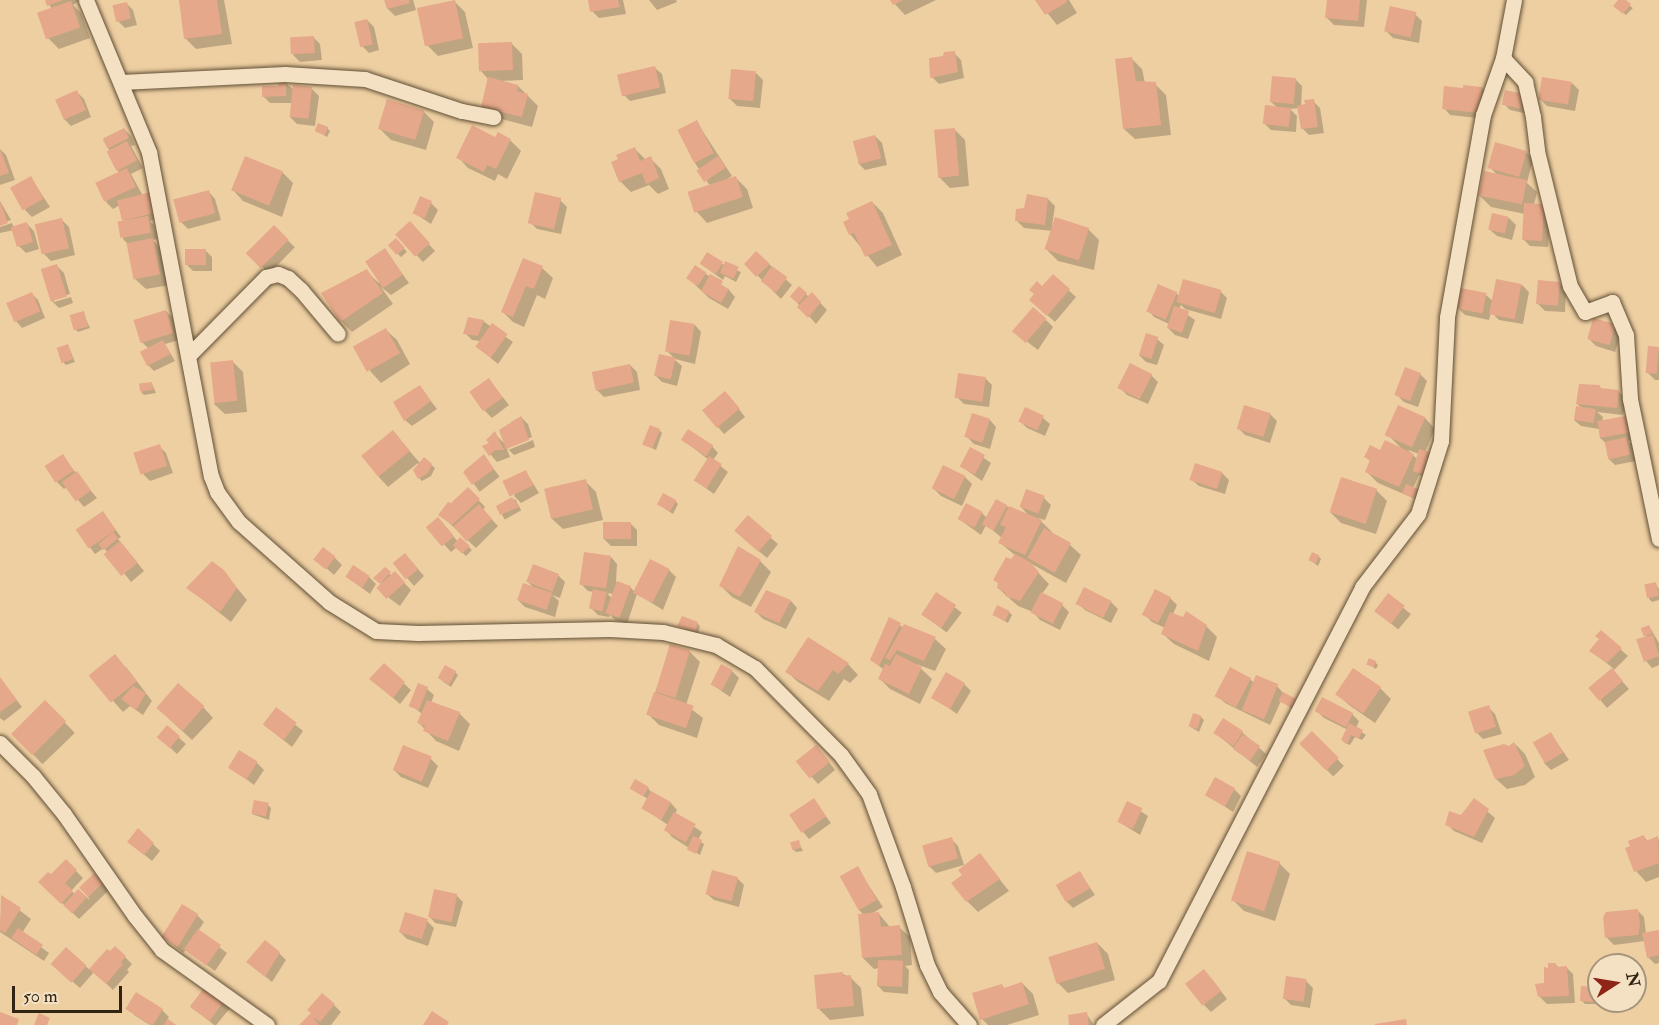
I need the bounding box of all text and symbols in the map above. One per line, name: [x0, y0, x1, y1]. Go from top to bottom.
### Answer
north arrow: [1587, 953, 1647, 1013]
text: N: [1621, 971, 1644, 989]
scale bar: [15, 974, 124, 1012]
text: 50 m: [23, 985, 58, 1008]

